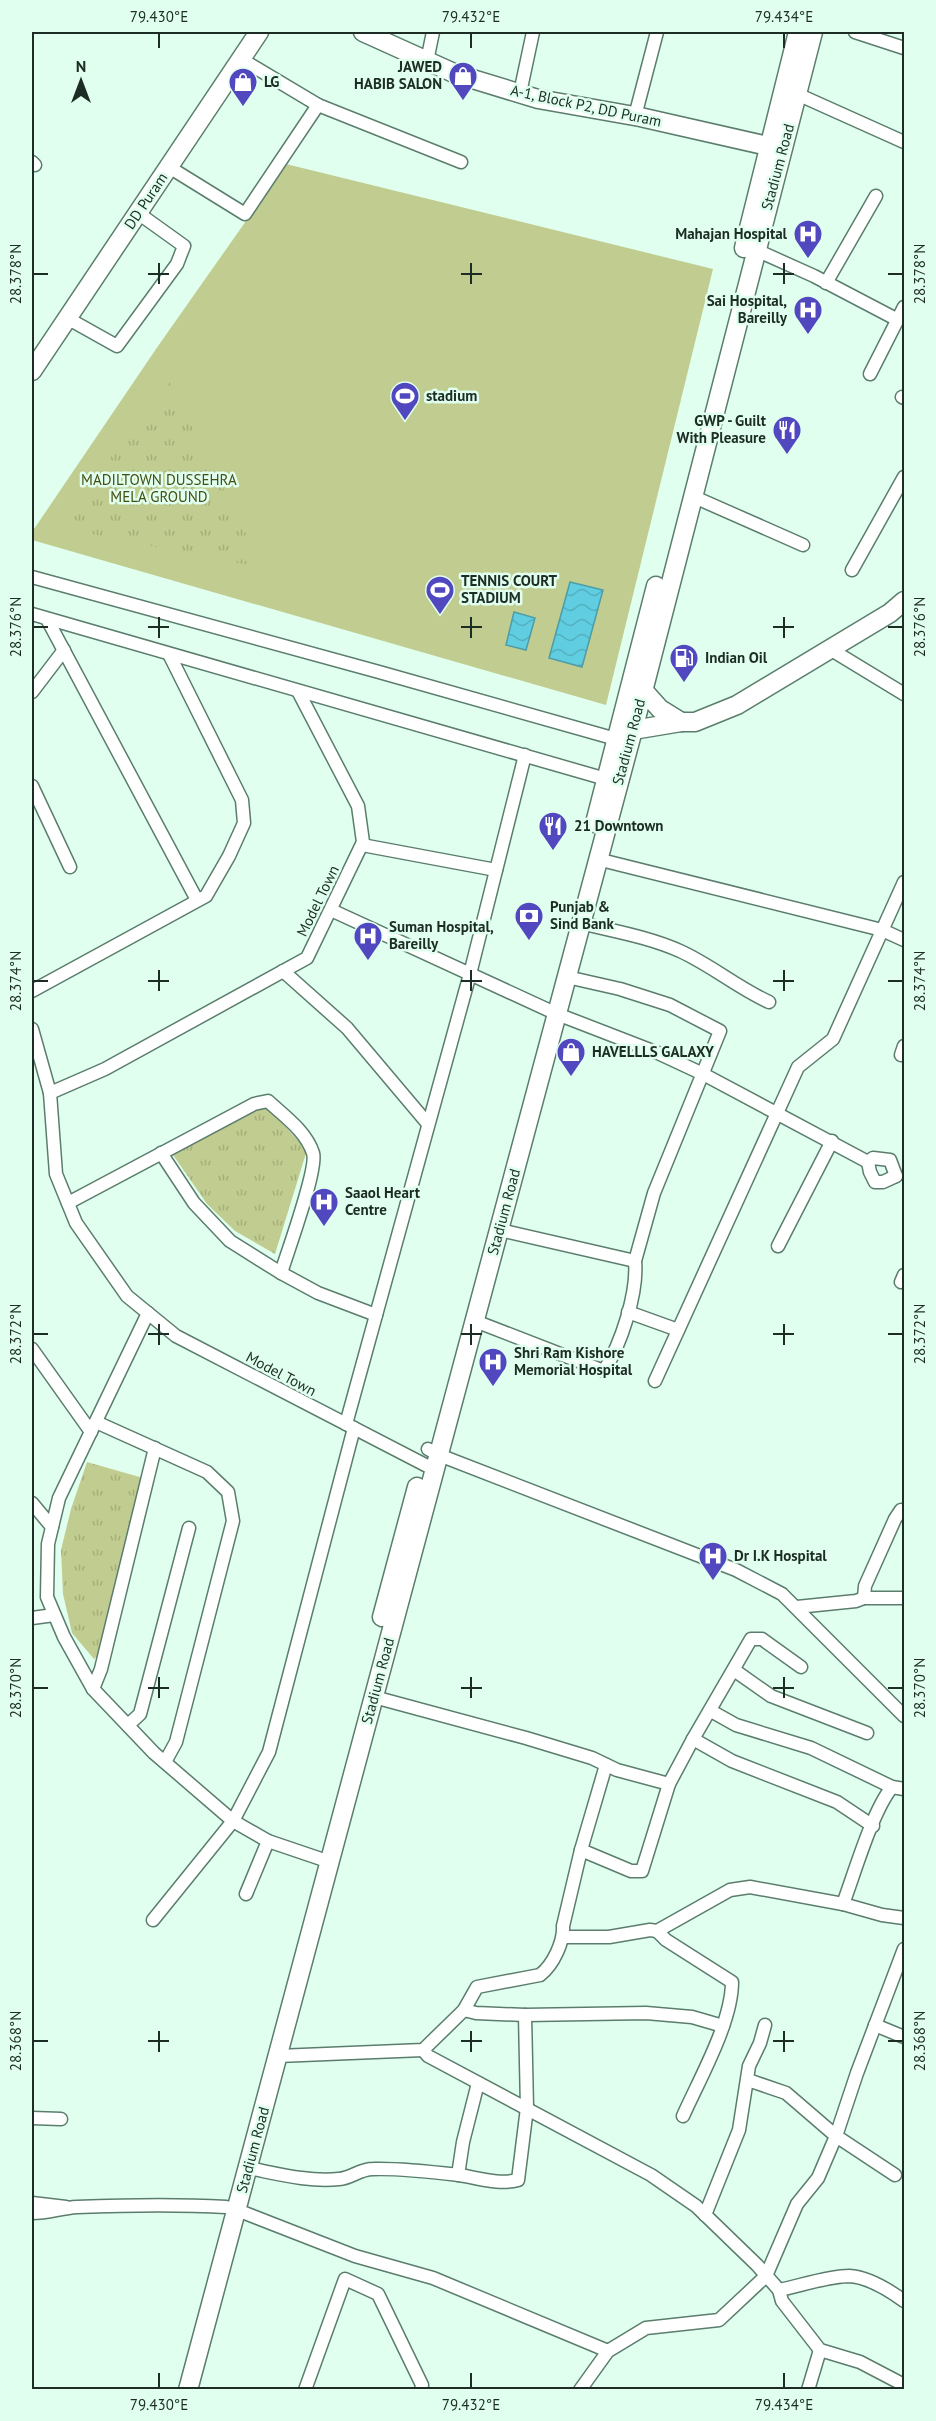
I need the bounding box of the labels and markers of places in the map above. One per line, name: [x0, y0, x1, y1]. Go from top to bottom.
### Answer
place label: JAWED HABIB SALON: [354, 57, 442, 93]
shop icon: JAWED HABIB SALON: [447, 60, 479, 102]
shop icon: LG: [227, 66, 259, 108]
place label: LG: [264, 72, 279, 91]
hospital icon: Mahajan Hospital: [792, 218, 824, 260]
place label: Mahajan Hospital: [675, 224, 788, 243]
place label: Sai Hospital, Bareilly: [707, 291, 788, 327]
hospital icon: Sai Hospital, Bareilly: [792, 294, 824, 336]
sports icon: stadium: [389, 380, 421, 422]
place label: stadium: [426, 386, 477, 405]
place label: GWP - Guilt With Pleasure: [676, 411, 767, 447]
restaurant icon: GWP - Guilt With Pleasure: [771, 414, 803, 456]
place label: TENNIS COURT STADIUM: [461, 571, 558, 607]
sports icon: TENNIS COURT STADIUM: [424, 574, 456, 616]
fuel station icon: Indian Oil: [668, 642, 700, 684]
place label: Indian Oil: [705, 648, 768, 667]
restaurant icon: 21 Downtown: [537, 810, 569, 852]
place label: 21 Downtown: [574, 816, 664, 835]
place label: Punjab & Sind Bank: [550, 897, 615, 933]
bank icon: Punjab & Sind Bank: [513, 900, 545, 942]
place label: Suman Hospital, Bareilly: [389, 917, 494, 953]
hospital icon: Suman Hospital, Bareilly: [352, 920, 384, 962]
shop icon: HAVELLLS GALAXY: [555, 1036, 587, 1078]
place label: HAVELLLS GALAXY: [592, 1042, 714, 1061]
place label: Saaol Heart Centre: [345, 1183, 421, 1219]
hospital icon: Saaol Heart Centre: [308, 1186, 340, 1228]
place label: Shri Ram Kishore Memorial Hospital: [514, 1343, 633, 1379]
hospital icon: Shri Ram Kishore Memorial Hospital: [477, 1346, 509, 1388]
hospital icon: Dr I.K Hospital: [697, 1540, 729, 1582]
place label: Dr I.K Hospital: [734, 1546, 827, 1565]

